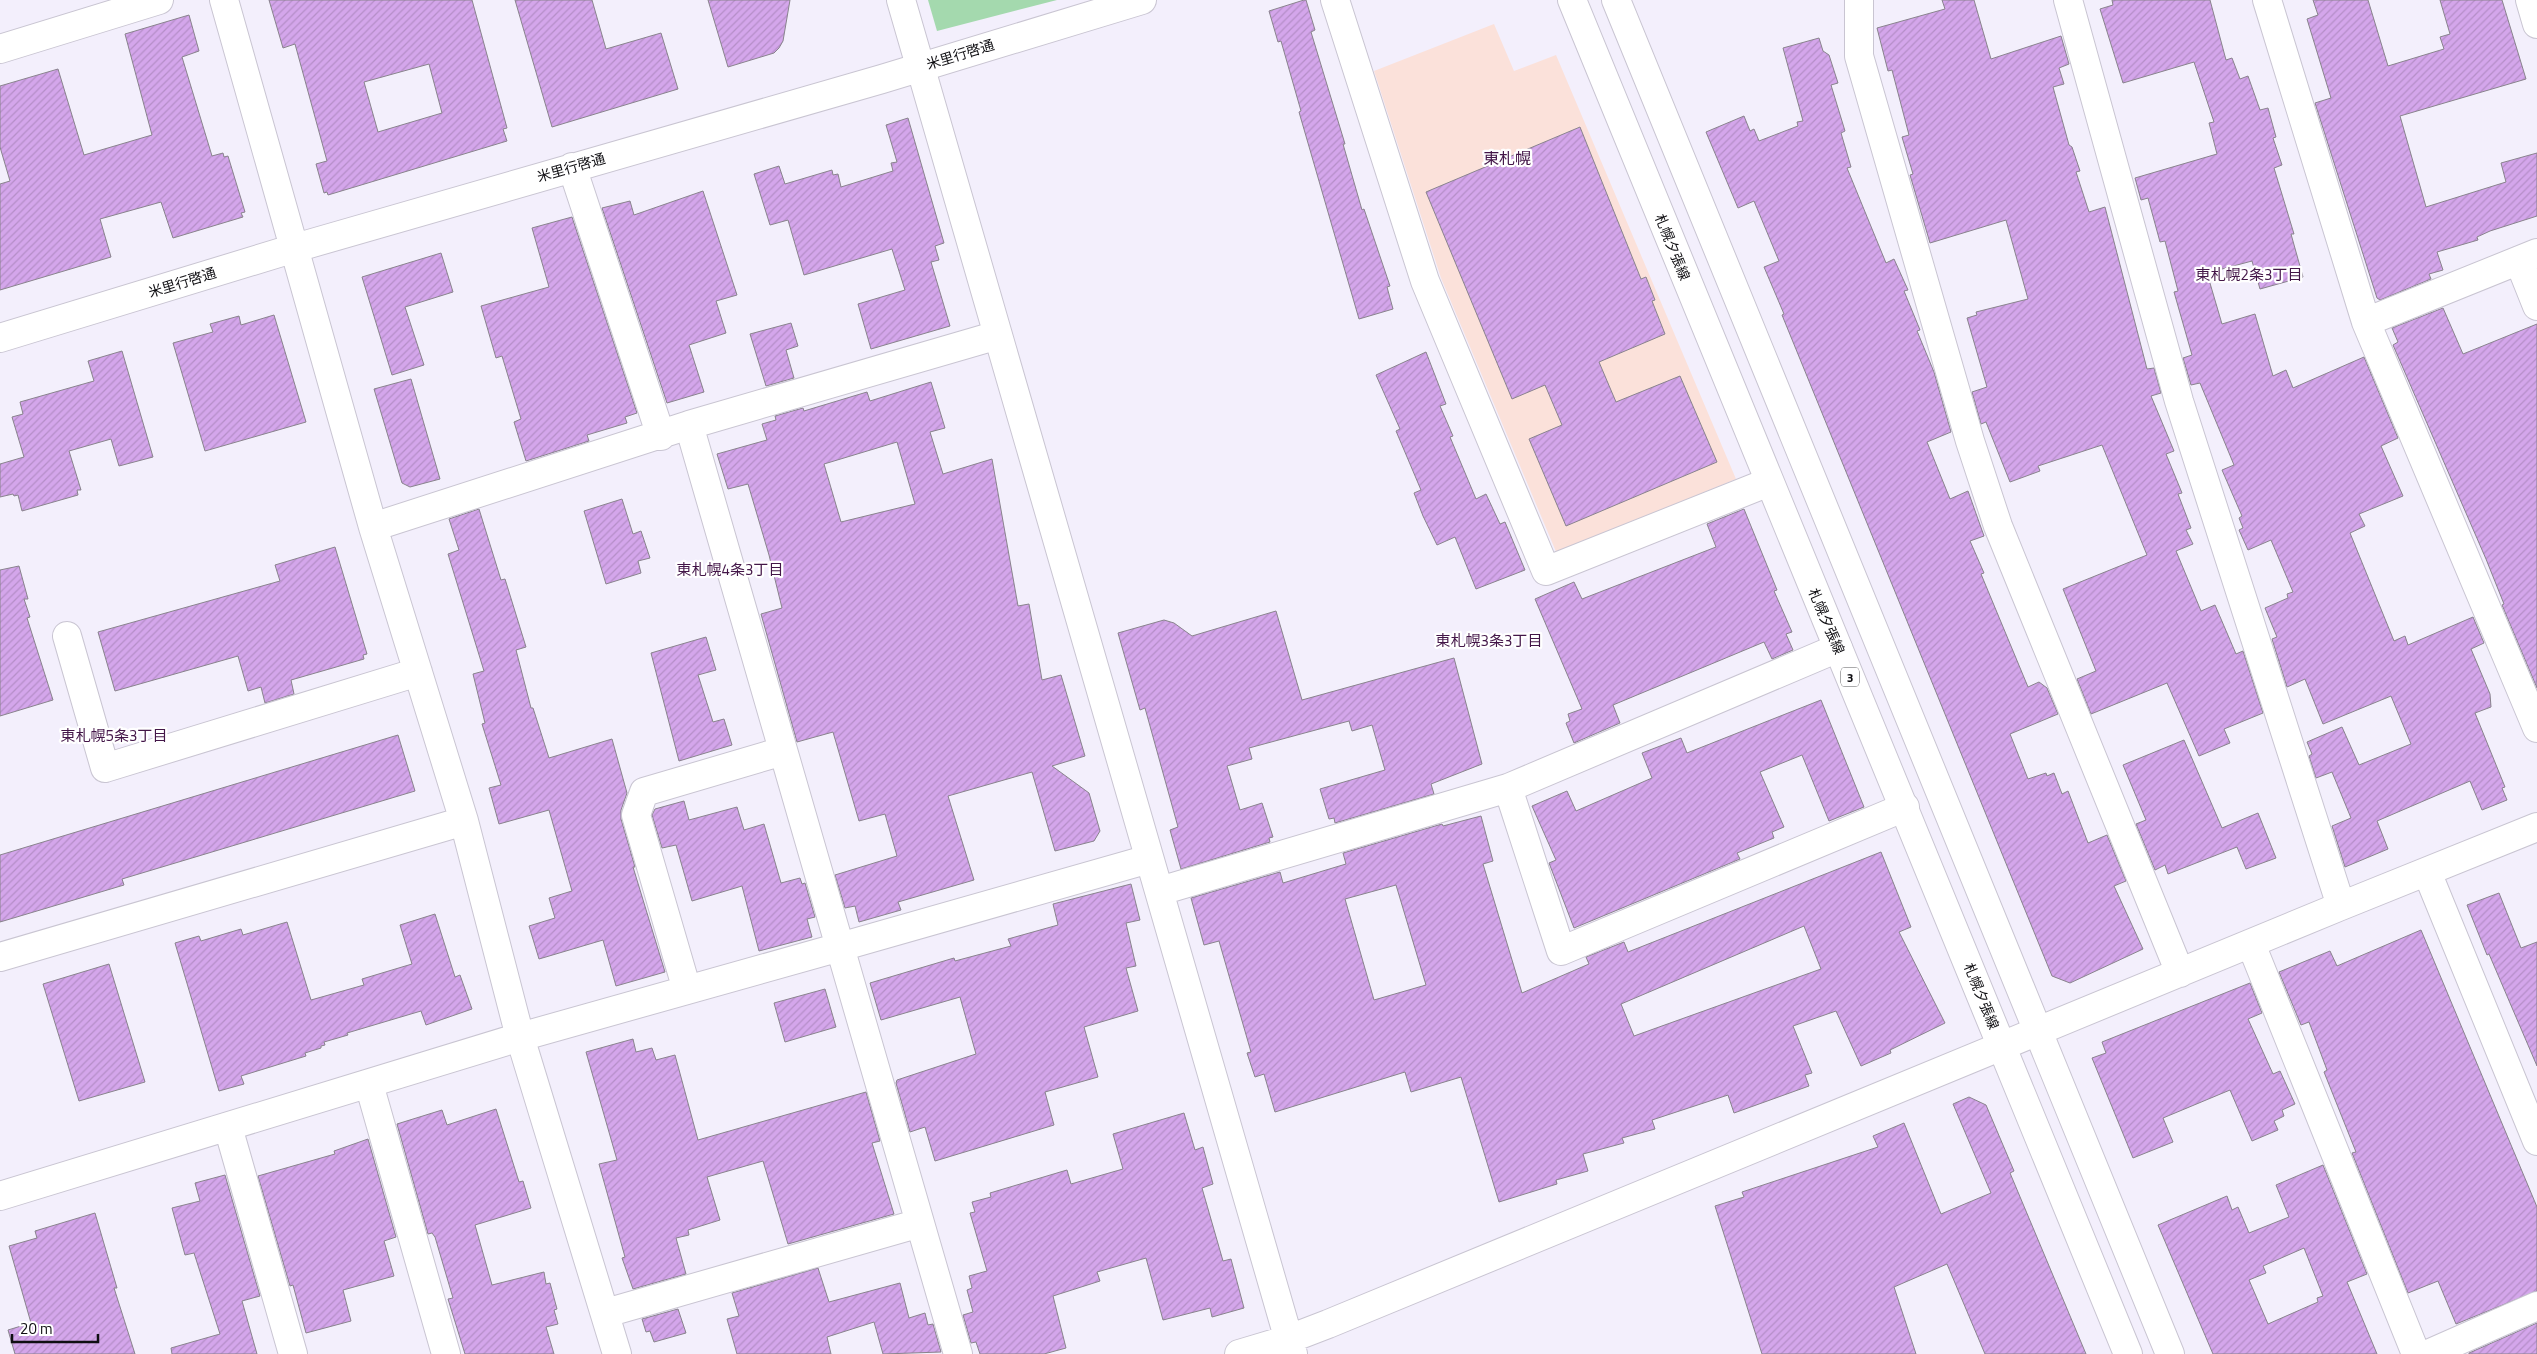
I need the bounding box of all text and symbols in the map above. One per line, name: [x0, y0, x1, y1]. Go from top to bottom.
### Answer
street label: 米里行啓通: [923, 34, 997, 74]
district label: 東札幌: [1483, 146, 1531, 170]
street label: 米里行啓通: [534, 147, 608, 187]
street label: 札幌夕張線: [1650, 211, 1696, 283]
street label: 米里行啓通: [145, 262, 219, 302]
district label: 東札幌2条3丁目: [2196, 263, 2302, 286]
district label: 東札幌4条3丁目: [677, 558, 783, 581]
street label: 札幌夕張線: [1804, 585, 1850, 657]
district label: 東札幌3条3丁目: [1436, 629, 1542, 652]
road number: 3: [1841, 668, 1859, 686]
district label: 東札幌5条3丁目: [61, 724, 167, 747]
street label: 札幌夕張線: [1959, 960, 2005, 1032]
scale bar: [12, 1312, 99, 1344]
text: 20 m: [20, 1317, 53, 1340]

